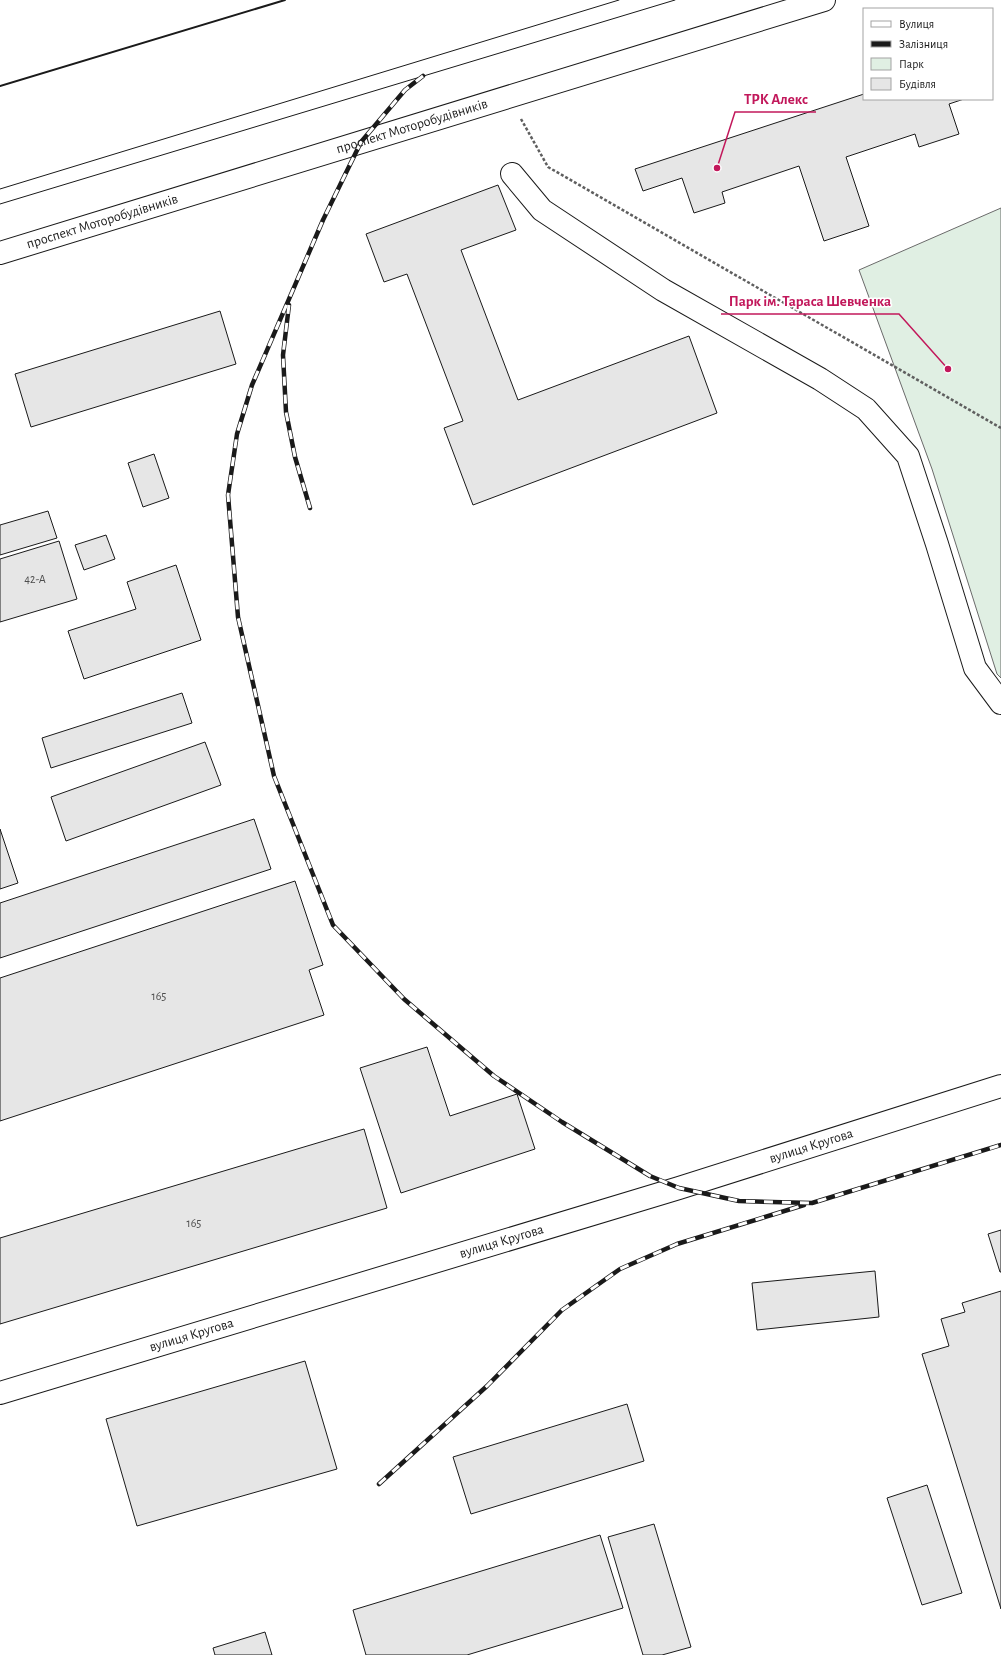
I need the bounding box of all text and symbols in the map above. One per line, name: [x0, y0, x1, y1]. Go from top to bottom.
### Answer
legend: [863, 8, 993, 100]
text: Вулиця: [899, 18, 934, 31]
text: Залізниця: [899, 38, 948, 50]
text: Парк: [899, 58, 924, 70]
text: Будівля: [899, 78, 936, 91]
callout: ТРК Алекс: [735, 85, 816, 112]
text: ТРК Алекс: [744, 92, 808, 107]
street label: проспект Моторобудівників: [335, 97, 489, 156]
street label: проспект Моторобудівників: [25, 192, 180, 251]
callout: Парк ім. Тараса Шевченка: [721, 287, 899, 314]
text: Парк ім. Тараса Шевченка: [729, 294, 891, 309]
house number: 42-А: [24, 573, 46, 585]
house number: 165: [152, 990, 166, 1002]
street label: вулиця Кругова: [768, 1126, 855, 1166]
house number: 165: [187, 1217, 201, 1229]
street label: вулиця Кругова: [458, 1222, 546, 1261]
street label: вулиця Кругова: [148, 1316, 236, 1354]

